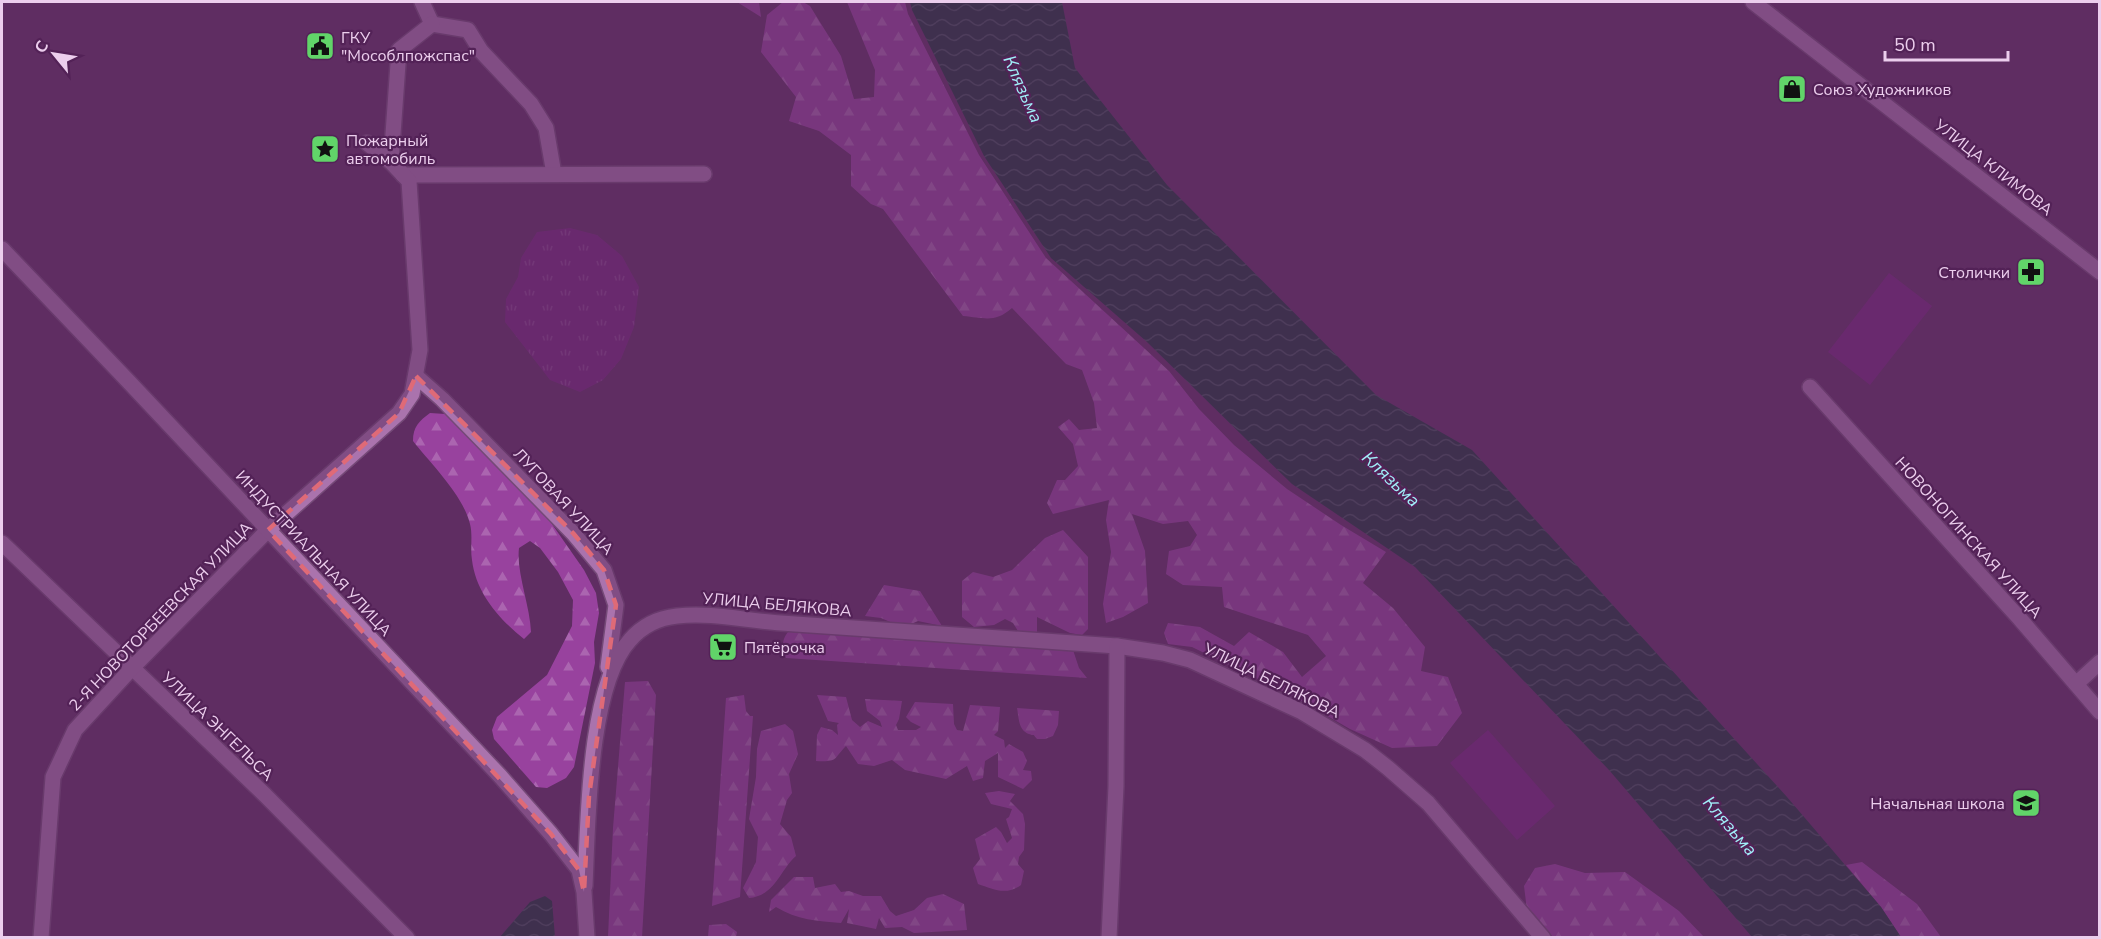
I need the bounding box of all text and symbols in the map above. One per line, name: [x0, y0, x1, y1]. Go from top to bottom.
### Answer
north arrow: [24, 24, 84, 84]
scale bar: [1885, 24, 2008, 62]
place label: ГКУ "Мособлпожспас": [341, 27, 475, 67]
public building icon: ГКУ "Мособлпожспас": [304, 30, 336, 62]
text: 50 m: [1894, 33, 1936, 57]
text: С: [30, 37, 54, 57]
water label: Клязьма: [997, 51, 1049, 127]
shop icon: Союз Художников: [1776, 73, 1808, 105]
place label: Союз Художников: [1813, 79, 1952, 101]
street label: УЛИЦА КЛИМОВА: [1929, 114, 2057, 221]
place label: Пожарный автомобиль: [346, 130, 435, 170]
place icon: Пожарный автомобиль: [309, 133, 341, 165]
pharmacy icon: Столички: [2015, 256, 2047, 288]
place label: Столички: [1938, 262, 2010, 284]
street label: ЛУГОВАЯ УЛИЦА: [508, 444, 619, 560]
water label: Клязьма: [1357, 446, 1425, 512]
street label: НОВОНОГИНСКАЯ УЛИЦА: [1890, 452, 2047, 623]
street label: ИНДУСТРИАЛЬНАЯ УЛИЦА: [230, 466, 396, 642]
street label: 2-Я НОВОТОРБЕЕВСКАЯ УЛИЦА: [64, 517, 257, 716]
street label: УЛИЦА БЕЛЯКОВА: [700, 587, 853, 623]
supermarket icon: Пятёрочка: [707, 631, 739, 663]
place label: Пятёрочка: [744, 637, 825, 659]
street label: УЛИЦА БЕЛЯКОВА: [1199, 638, 1344, 724]
street label: УЛИЦА ЭНГЕЛЬСА: [156, 667, 278, 786]
school or university icon: Начальная школа: [2010, 787, 2042, 819]
water label: Клязьма: [1697, 791, 1763, 861]
place label: Начальная школа: [1870, 793, 2005, 815]

